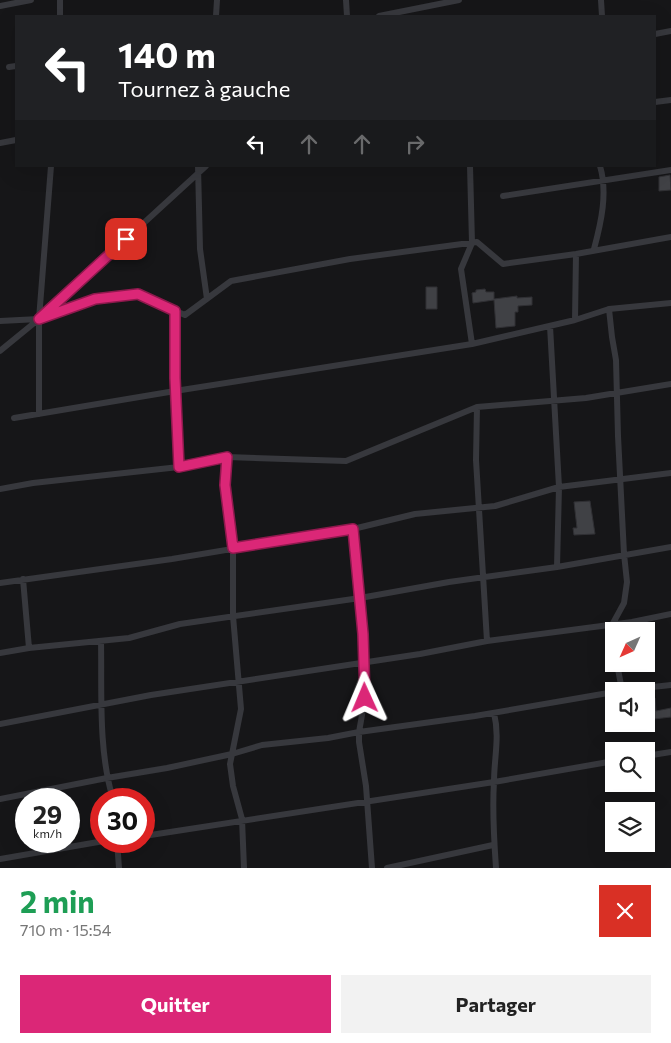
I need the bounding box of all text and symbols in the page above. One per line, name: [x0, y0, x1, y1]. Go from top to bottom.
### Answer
text: 140 m: [118, 32, 216, 75]
icon: left: [35, 35, 100, 100]
text: Tournez à gauche: [118, 75, 290, 102]
icon: left: [242, 130, 270, 158]
icon: ahead: [295, 130, 323, 158]
icon: ahead: [348, 130, 376, 158]
icon: right: [401, 130, 429, 158]
pin: [105, 218, 147, 260]
icon: arrive: [112, 225, 140, 253]
north arrow: [605, 622, 655, 672]
map controls: [605, 622, 655, 852]
position arrow: [338, 671, 390, 723]
button: sound: [605, 682, 655, 732]
button: search: [605, 742, 655, 792]
speed limit sign: 30: [90, 788, 155, 853]
text: 29: [33, 799, 62, 829]
button: layers: [605, 802, 655, 852]
text: km/h: [33, 826, 62, 840]
text: 2 min: [20, 882, 95, 919]
button: close: [599, 885, 651, 937]
text: 710 m · 15:54: [20, 920, 111, 939]
button: Quitter: [20, 975, 331, 1033]
button: Partager: [341, 975, 651, 1033]

